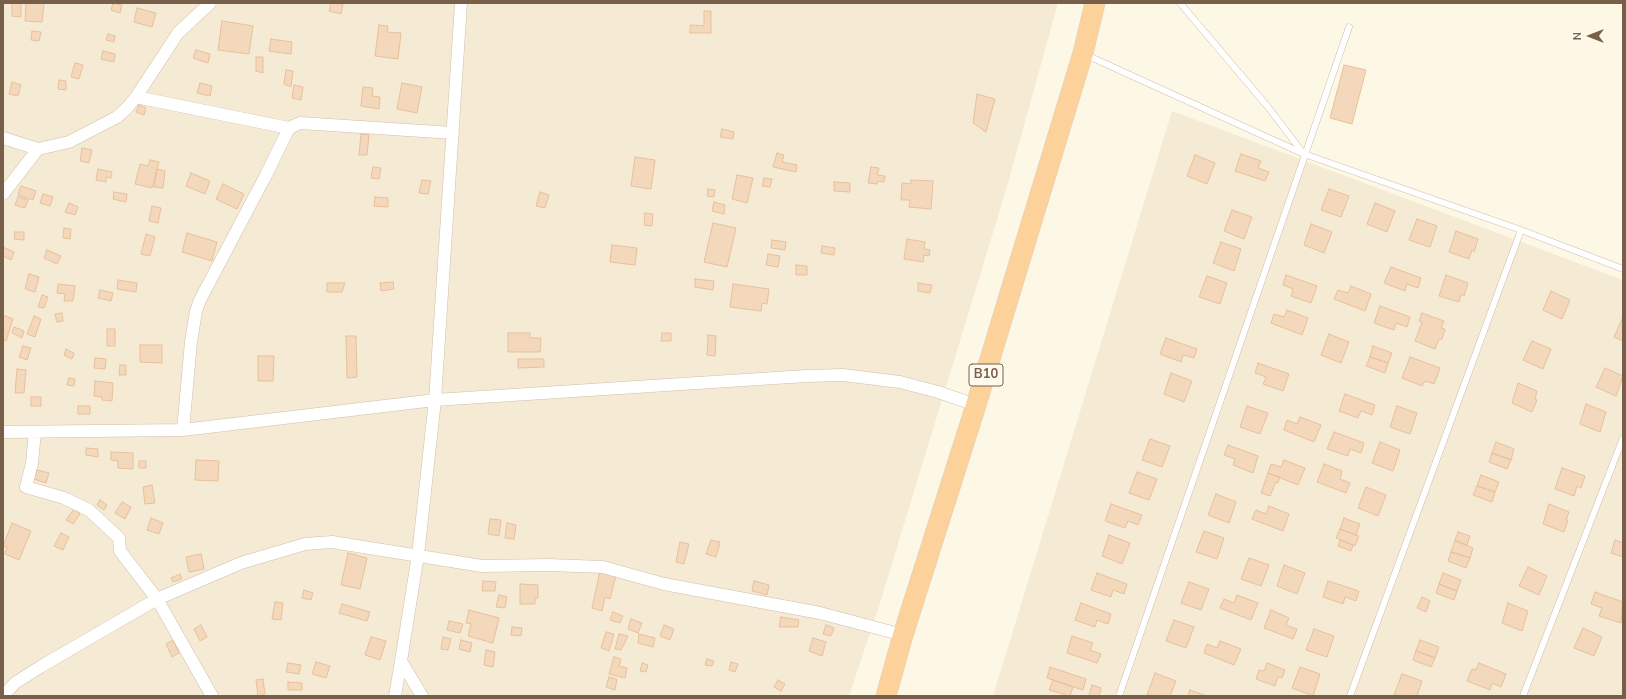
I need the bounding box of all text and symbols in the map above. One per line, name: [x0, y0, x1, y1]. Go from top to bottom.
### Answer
north arrow: [1570, 16, 1610, 56]
text: N: [1570, 32, 1585, 40]
road number: B10: [969, 364, 1003, 386]

